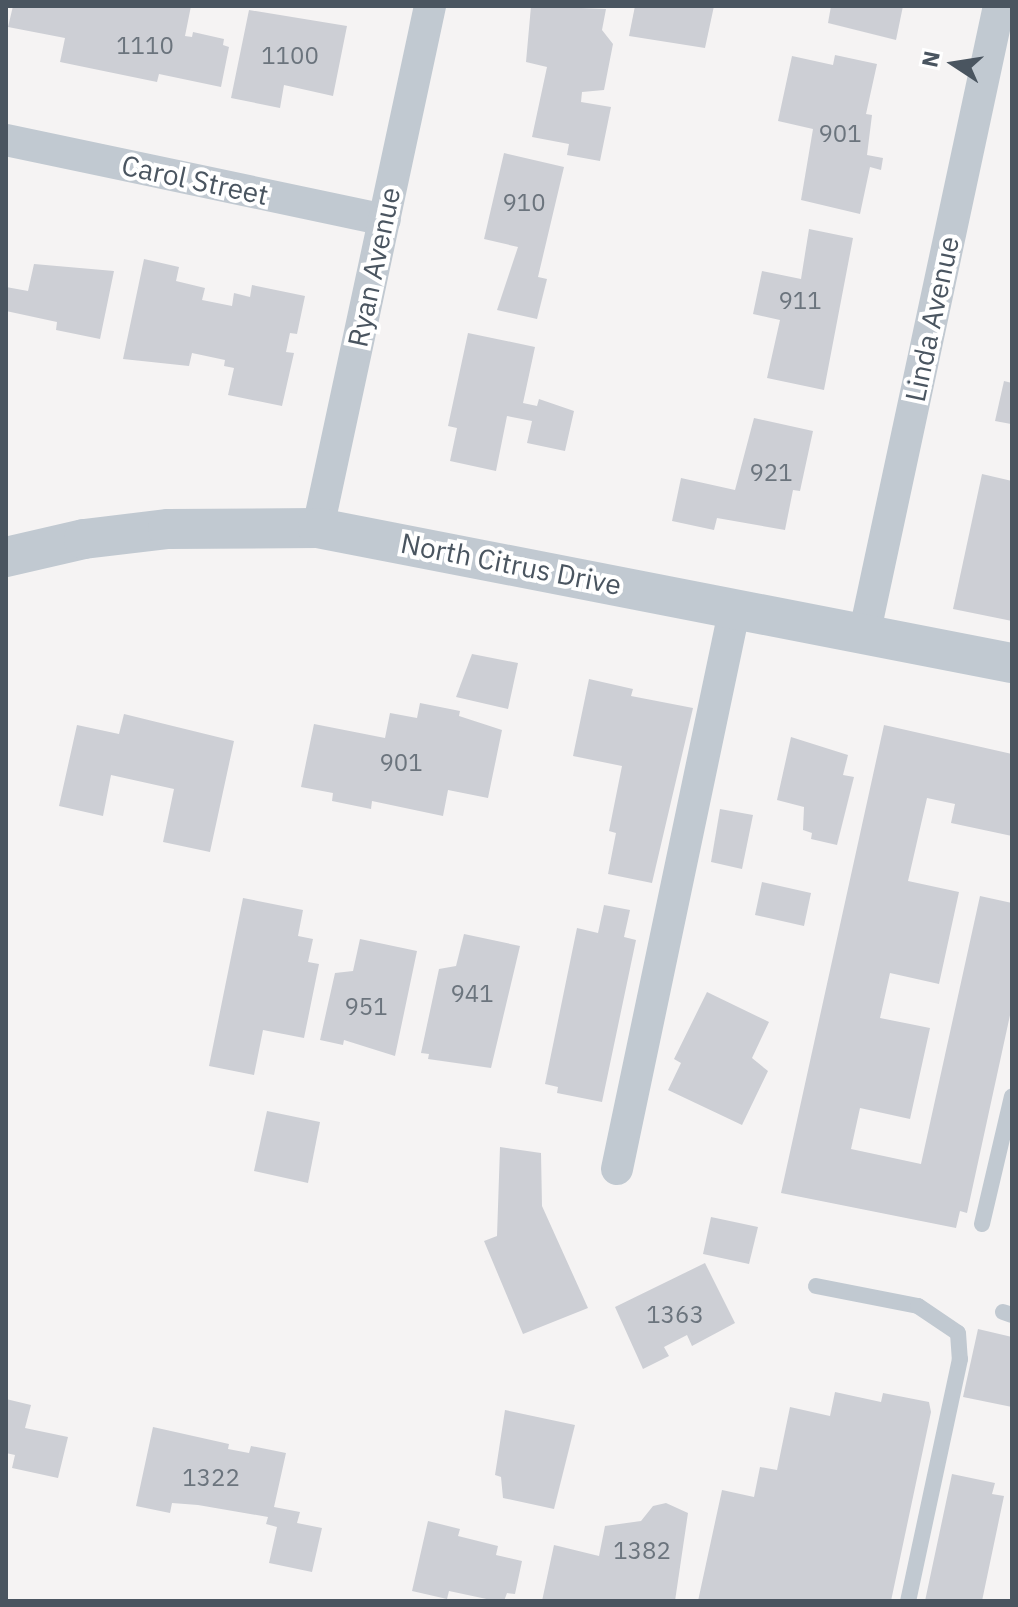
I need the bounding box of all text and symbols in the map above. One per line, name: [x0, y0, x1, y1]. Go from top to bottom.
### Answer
north arrow: [914, 24, 994, 104]
house number: 1110: [116, 32, 174, 60]
house number: 1100: [261, 42, 319, 70]
text: N: [914, 48, 946, 70]
house number: 901: [818, 120, 862, 148]
street label: Carol Street: [119, 148, 271, 212]
street label: Ryan Avenue: [341, 184, 407, 350]
house number: 910: [502, 189, 546, 217]
street label: Linda Avenue: [898, 233, 966, 405]
house number: 911: [778, 287, 822, 315]
house number: 921: [749, 459, 793, 487]
street label: North Citrus Drive: [398, 526, 624, 602]
house number: 901: [379, 749, 423, 777]
house number: 941: [450, 980, 494, 1008]
house number: 951: [344, 993, 388, 1021]
house number: 1363: [646, 1301, 704, 1329]
house number: 1322: [182, 1464, 240, 1492]
house number: 1382: [613, 1537, 671, 1565]

